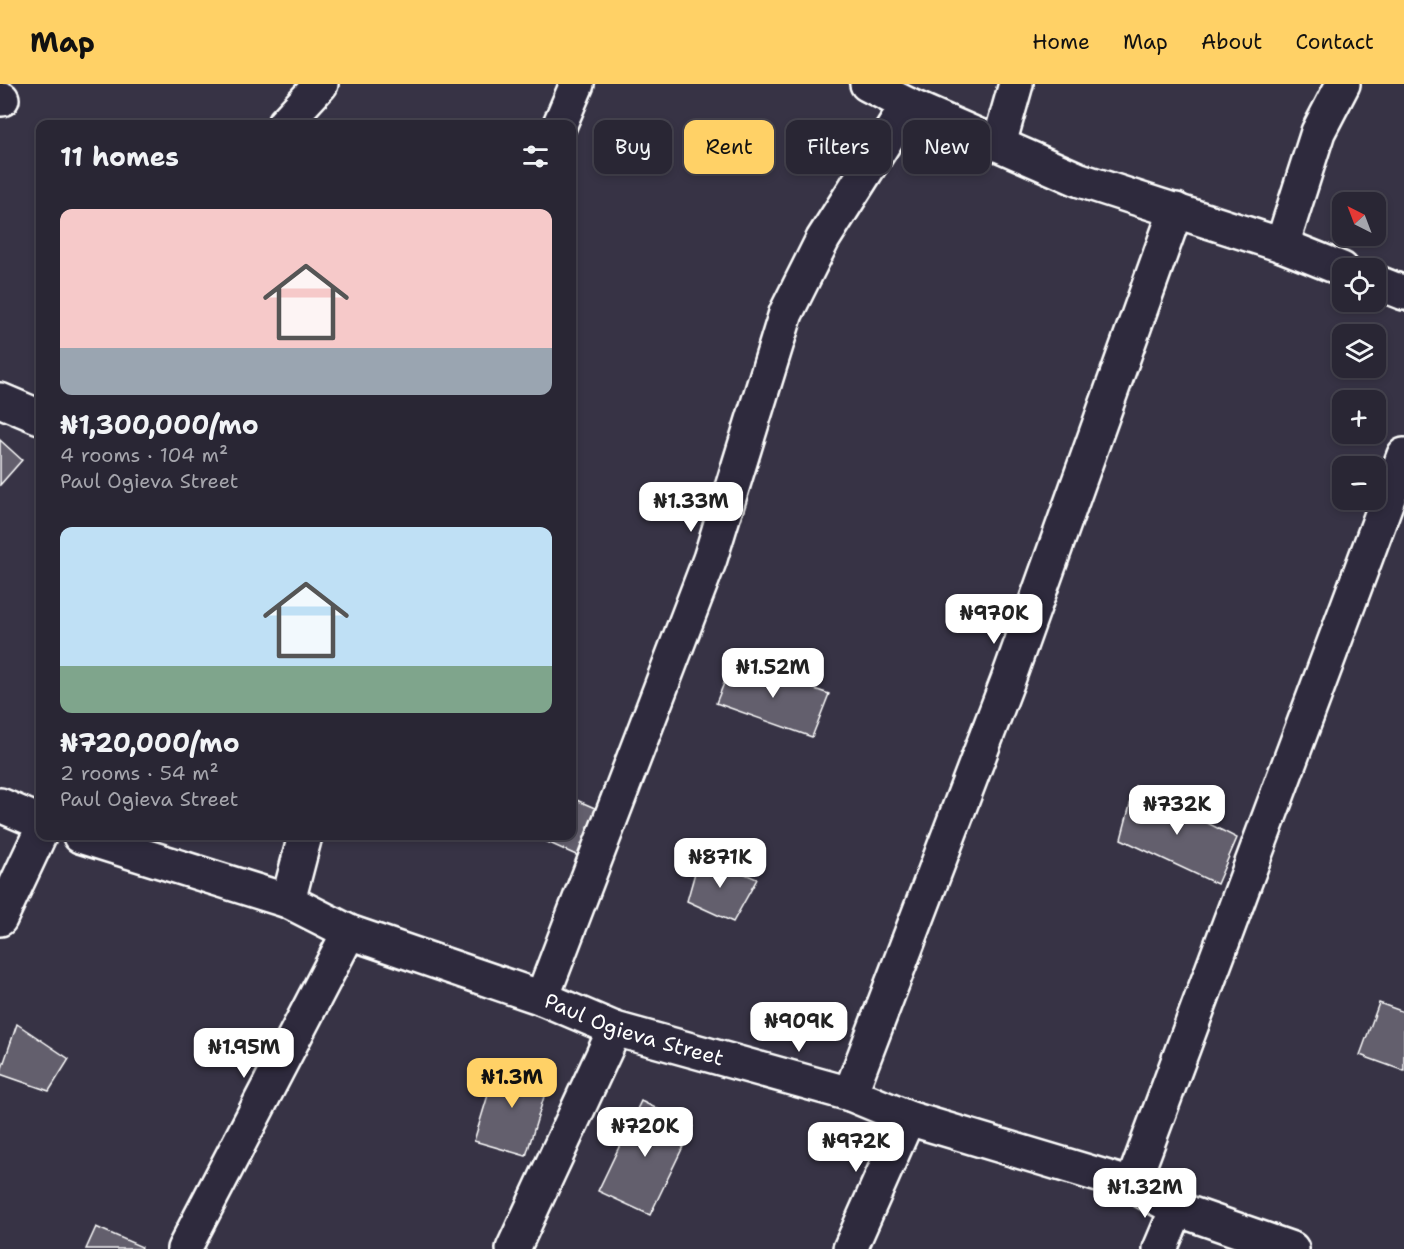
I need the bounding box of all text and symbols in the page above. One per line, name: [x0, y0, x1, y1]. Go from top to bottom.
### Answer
text: Map: [30, 23, 95, 61]
text: Home: [1032, 28, 1090, 56]
text: Map: [1123, 28, 1168, 56]
text: About: [1201, 28, 1262, 56]
text: Contact: [1295, 28, 1374, 56]
chip: Buy: [594, 120, 672, 174]
chip: Rent: [684, 120, 774, 174]
chip: Filters: [786, 120, 891, 174]
chip: New: [903, 120, 990, 174]
text: 11 homes: [60, 139, 179, 174]
icon: filters: [519, 140, 552, 173]
north arrow: [1332, 192, 1386, 246]
map controls: [1332, 192, 1386, 510]
icon: home: [252, 248, 360, 356]
button: locate: [1332, 258, 1386, 312]
button: layers: [1332, 324, 1386, 378]
button: +: [1332, 390, 1386, 444]
text: ₦1,300,000/mo: [60, 407, 259, 442]
text: 4 rooms · 104 m²: [60, 442, 228, 468]
button: −: [1332, 456, 1386, 510]
text: Paul Ogieva Street: [60, 468, 239, 494]
pin: ₦1.33M: [642, 482, 740, 533]
text: ₦1.33M: [653, 488, 729, 514]
icon: home: [252, 566, 360, 674]
pin: ₦970K: [952, 594, 1036, 645]
text: ₦970K: [959, 600, 1029, 626]
pin: ₦1.52M: [724, 648, 822, 699]
text: ₦1.52M: [736, 654, 810, 680]
text: ₦720,000/mo: [60, 725, 240, 760]
text: 2 rooms · 54 m²: [60, 760, 219, 786]
pin: ₦732K: [1135, 785, 1219, 836]
text: Paul Ogieva Street: [60, 786, 239, 812]
text: ₦732K: [1143, 791, 1211, 817]
pin: ₦871K: [678, 838, 762, 889]
text: ₦871K: [688, 844, 752, 870]
street label: Paul Ogieva Street: [540, 987, 727, 1072]
pin: ₦909K: [757, 1002, 841, 1053]
text: ₦909K: [764, 1008, 834, 1034]
pin: ₦1.95M: [195, 1028, 293, 1079]
text: ₦1.95M: [208, 1034, 280, 1060]
pin: ₦1.3M: [470, 1058, 554, 1109]
text: ₦1.3M: [481, 1064, 543, 1090]
pin: ₦720K: [603, 1107, 687, 1158]
text: ₦720K: [611, 1113, 679, 1139]
pin: ₦972K: [814, 1122, 898, 1173]
text: ₦972K: [822, 1128, 890, 1154]
pin: ₦1.32M: [1096, 1168, 1194, 1219]
text: ₦1.32M: [1107, 1174, 1183, 1200]

